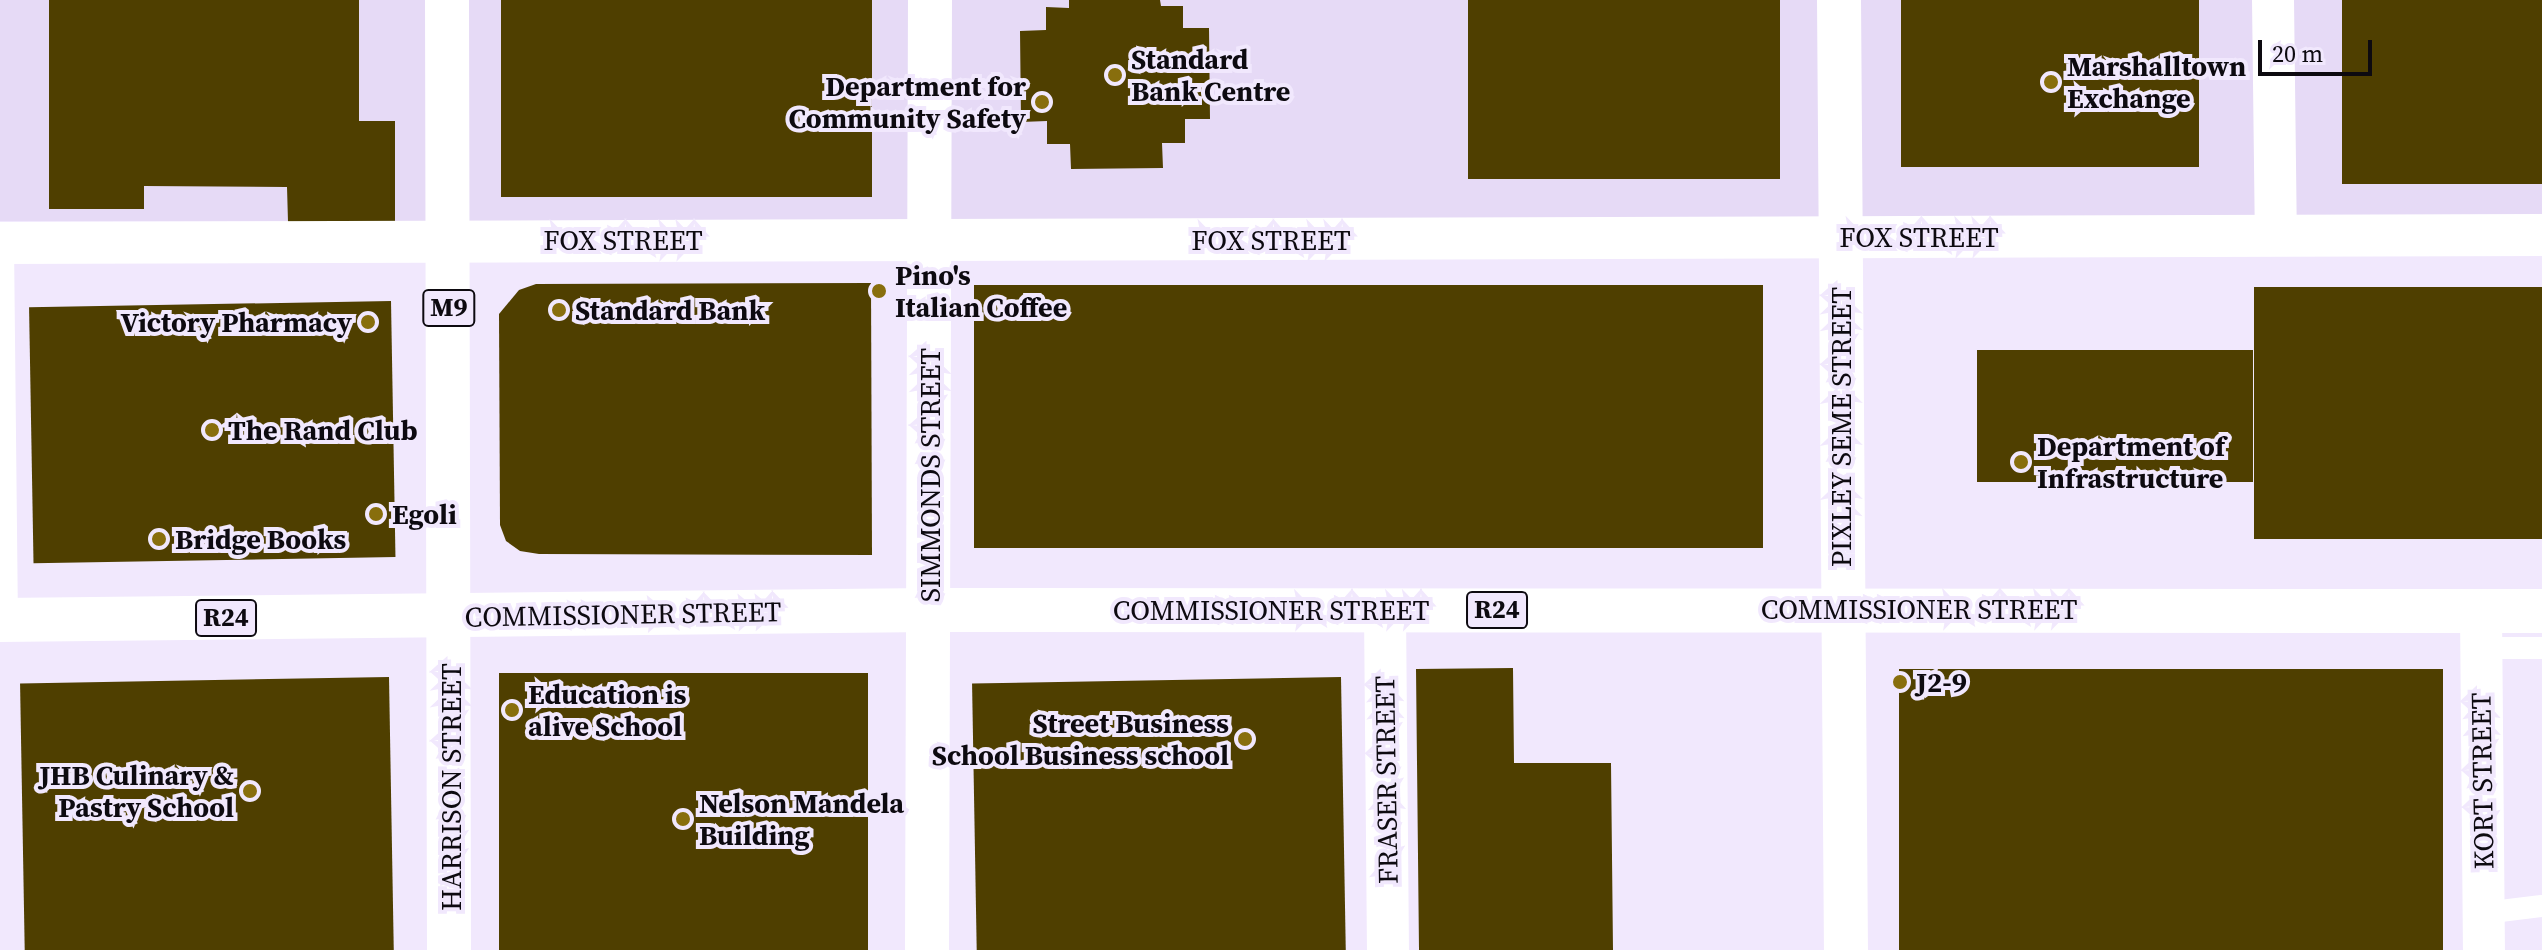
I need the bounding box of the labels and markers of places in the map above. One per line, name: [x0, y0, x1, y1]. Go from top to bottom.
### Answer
place label: Standard Bank Centre: [1131, 42, 1290, 108]
place label: Marshalltown Exchange: [2067, 49, 2246, 115]
marker: Standard Bank Centre: [1106, 66, 1124, 84]
place label: Department for Community Safety: [788, 69, 1026, 135]
marker: Marshalltown Exchange: [2042, 73, 2060, 91]
marker: Department for Community Safety: [1033, 93, 1051, 111]
place label: Pino's Italian Coffee: [895, 258, 1067, 324]
marker: Pino's Italian Coffee: [870, 282, 888, 300]
place label: Standard Bank: [575, 293, 765, 327]
marker: Standard Bank: [550, 301, 568, 319]
place label: Victory Pharmacy: [120, 305, 352, 339]
marker: Victory Pharmacy: [359, 313, 377, 331]
place label: The Rand Club: [228, 413, 418, 447]
marker: The Rand Club: [203, 421, 221, 439]
place label: Department of Infrastructure: [2037, 429, 2225, 495]
marker: Department of Infrastructure: [2012, 453, 2030, 471]
place label: Egoli: [392, 497, 457, 531]
marker: Egoli: [367, 505, 385, 523]
place label: Bridge Books: [175, 522, 346, 556]
marker: Bridge Books: [150, 530, 168, 548]
place label: J2-9: [1916, 665, 1967, 699]
marker: J2-9: [1891, 673, 1909, 691]
place label: Education is alive School: [528, 677, 686, 743]
marker: Education is alive School: [503, 701, 521, 719]
place label: Street Business School Business school: [932, 706, 1229, 772]
marker: Street Business School Business school: [1236, 730, 1254, 748]
place label: JHB Culinary & Pastry School: [39, 758, 234, 824]
marker: JHB Culinary & Pastry School: [241, 782, 259, 800]
place label: Nelson Mandela Building: [699, 786, 904, 852]
marker: Nelson Mandela Building: [674, 810, 692, 828]

